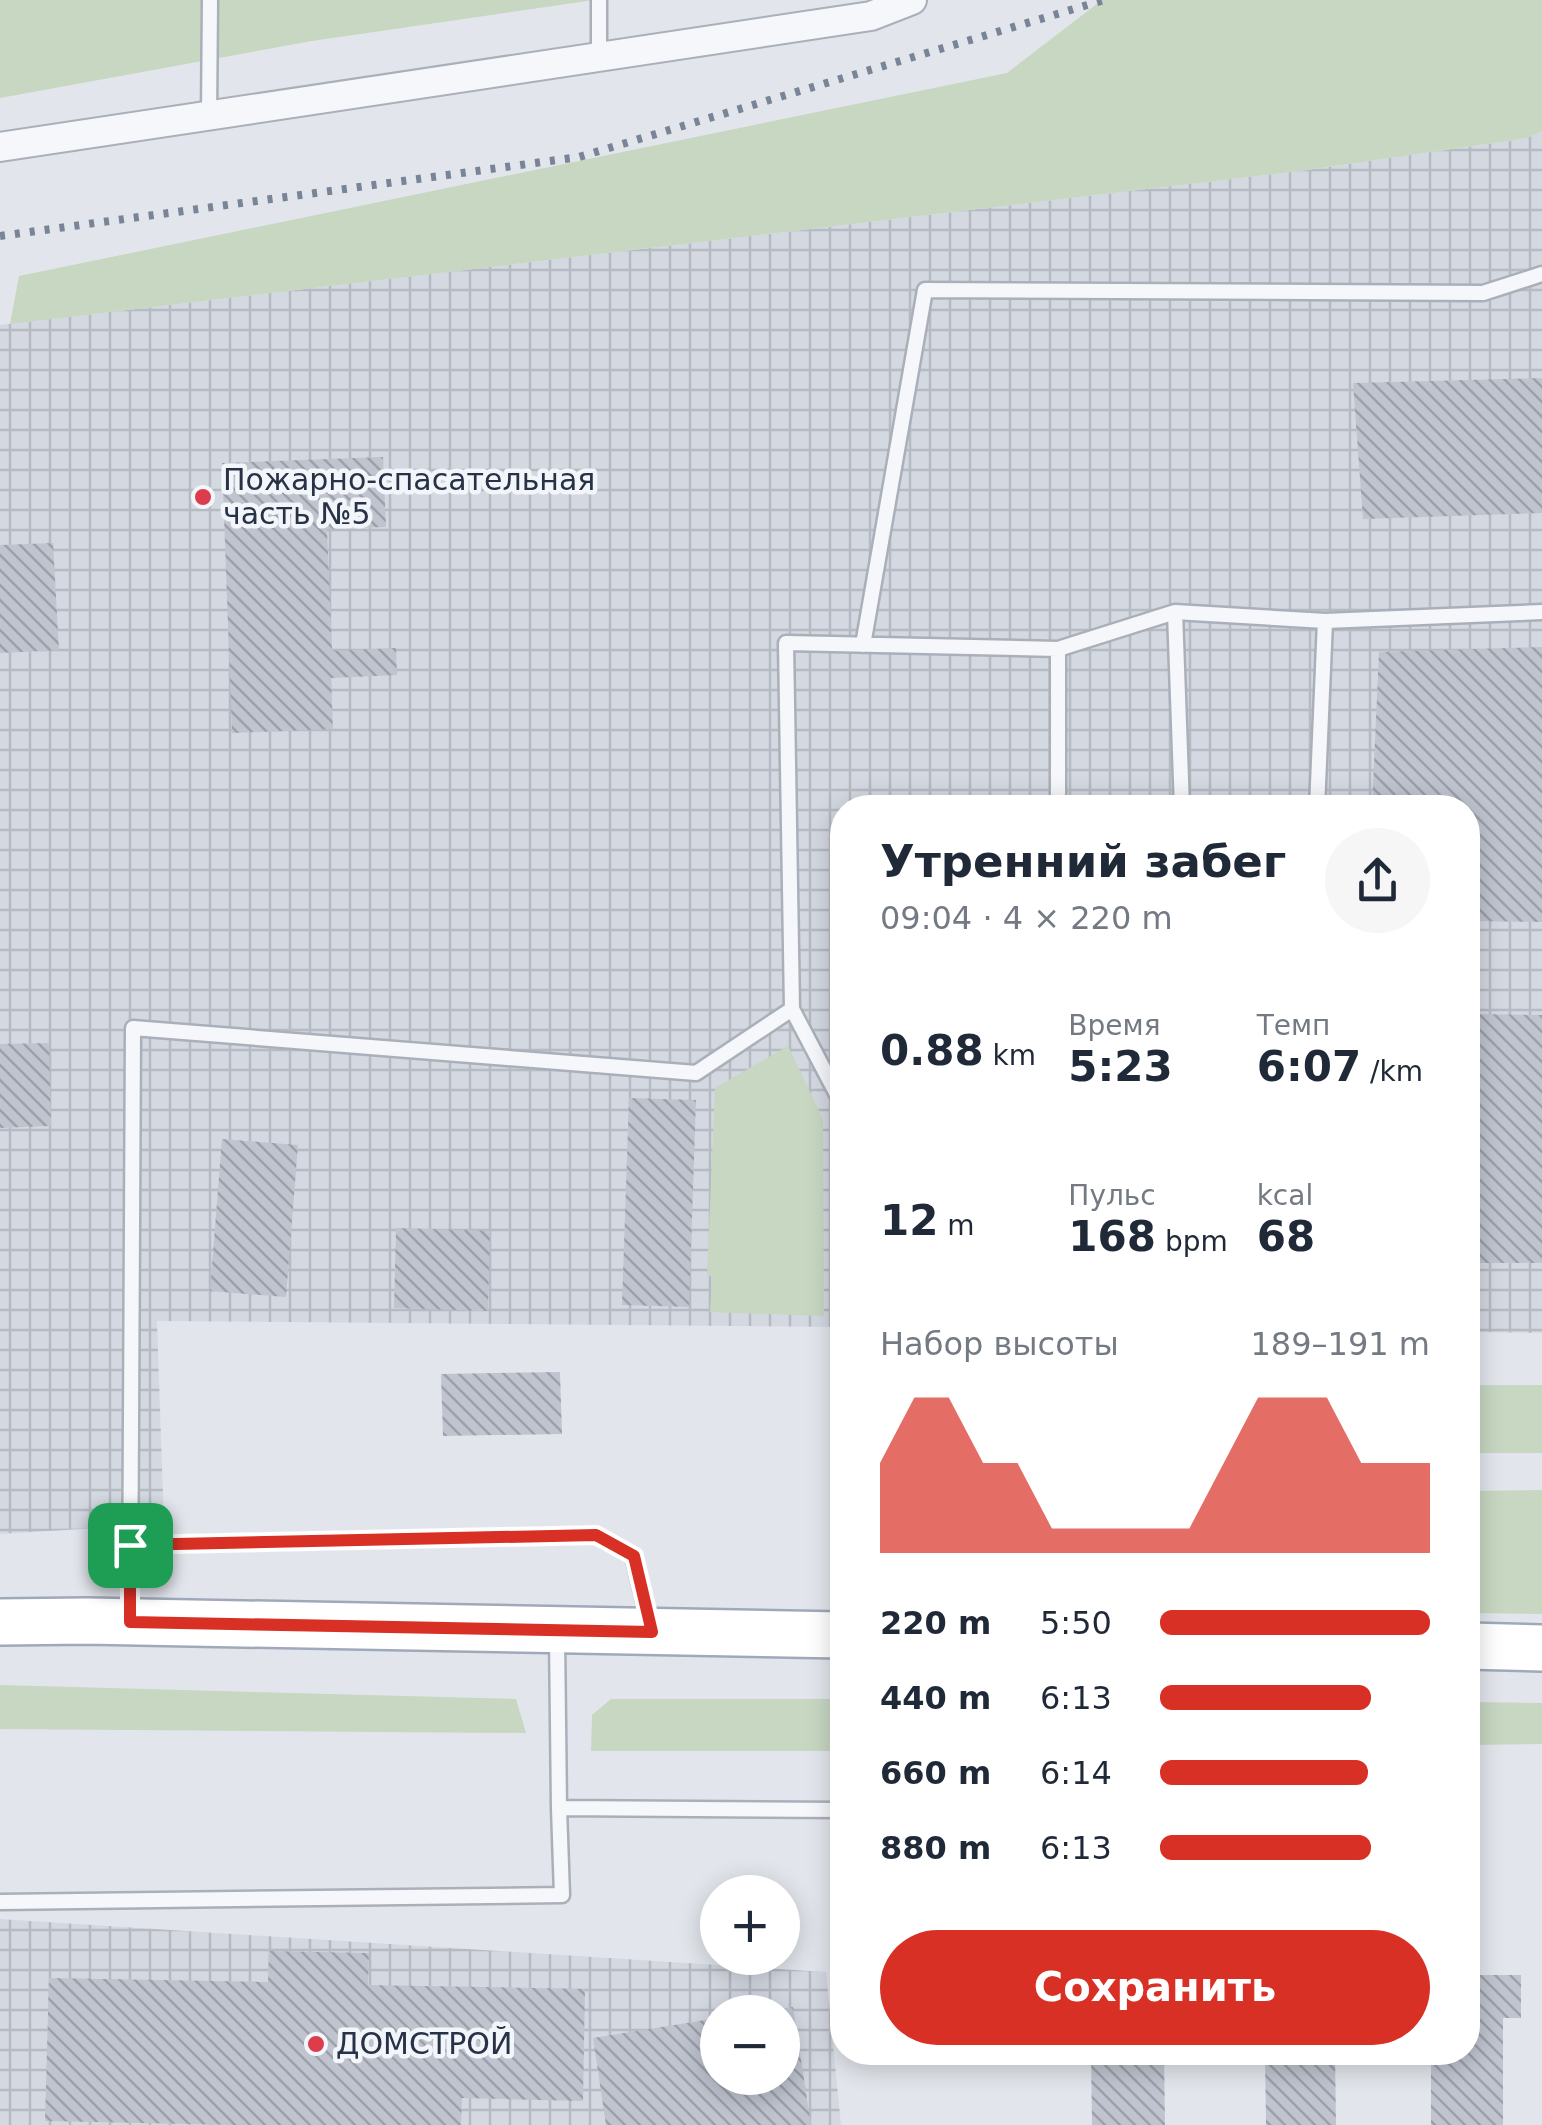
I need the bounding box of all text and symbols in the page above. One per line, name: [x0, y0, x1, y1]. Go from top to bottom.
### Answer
place label: Пожарно-спасательная часть №5: [223, 462, 595, 531]
marker: Пожарно-спасательная часть №5: [192, 486, 214, 508]
button: share: [1325, 828, 1430, 933]
text: Утренний забег: [880, 835, 1286, 888]
text: 09:04 · 4 × 220 m: [880, 899, 1173, 937]
text: Время: [1068, 1009, 1161, 1042]
text: Темп: [1257, 1009, 1330, 1042]
text: 0.88: [880, 1026, 984, 1075]
text: km: [984, 1039, 1036, 1072]
text: 5:23: [1068, 1042, 1173, 1091]
text: 6:07: [1257, 1042, 1361, 1091]
text: /km: [1361, 1055, 1423, 1088]
text: Пульс: [1068, 1179, 1156, 1212]
text: kcal: [1257, 1179, 1313, 1212]
text: 12: [880, 1196, 938, 1245]
text: m: [938, 1209, 975, 1242]
text: 168: [1068, 1212, 1156, 1261]
text: 68: [1257, 1212, 1315, 1261]
text: bpm: [1156, 1225, 1228, 1258]
text: Набор высоты: [880, 1325, 1119, 1363]
text: 189–191 m: [1251, 1325, 1430, 1363]
pin: [88, 1503, 173, 1588]
icon: arrive: [103, 1518, 158, 1573]
text: 220 m: [880, 1604, 991, 1642]
text: 5:50: [1040, 1604, 1112, 1642]
text: 440 m: [880, 1679, 991, 1717]
text: 6:13: [1040, 1679, 1112, 1717]
text: 660 m: [880, 1754, 991, 1792]
text: 6:14: [1040, 1754, 1112, 1792]
text: 880 m: [880, 1829, 991, 1867]
text: 6:13: [1040, 1829, 1112, 1867]
map controls: [700, 1875, 800, 2095]
button: +: [700, 1875, 800, 1975]
button: Сохранить: [880, 1930, 1430, 2045]
button: −: [700, 1995, 800, 2095]
place label: ДОМСТРОЙ: [336, 2026, 512, 2061]
marker: ДОМСТРОЙ: [305, 2033, 327, 2055]

